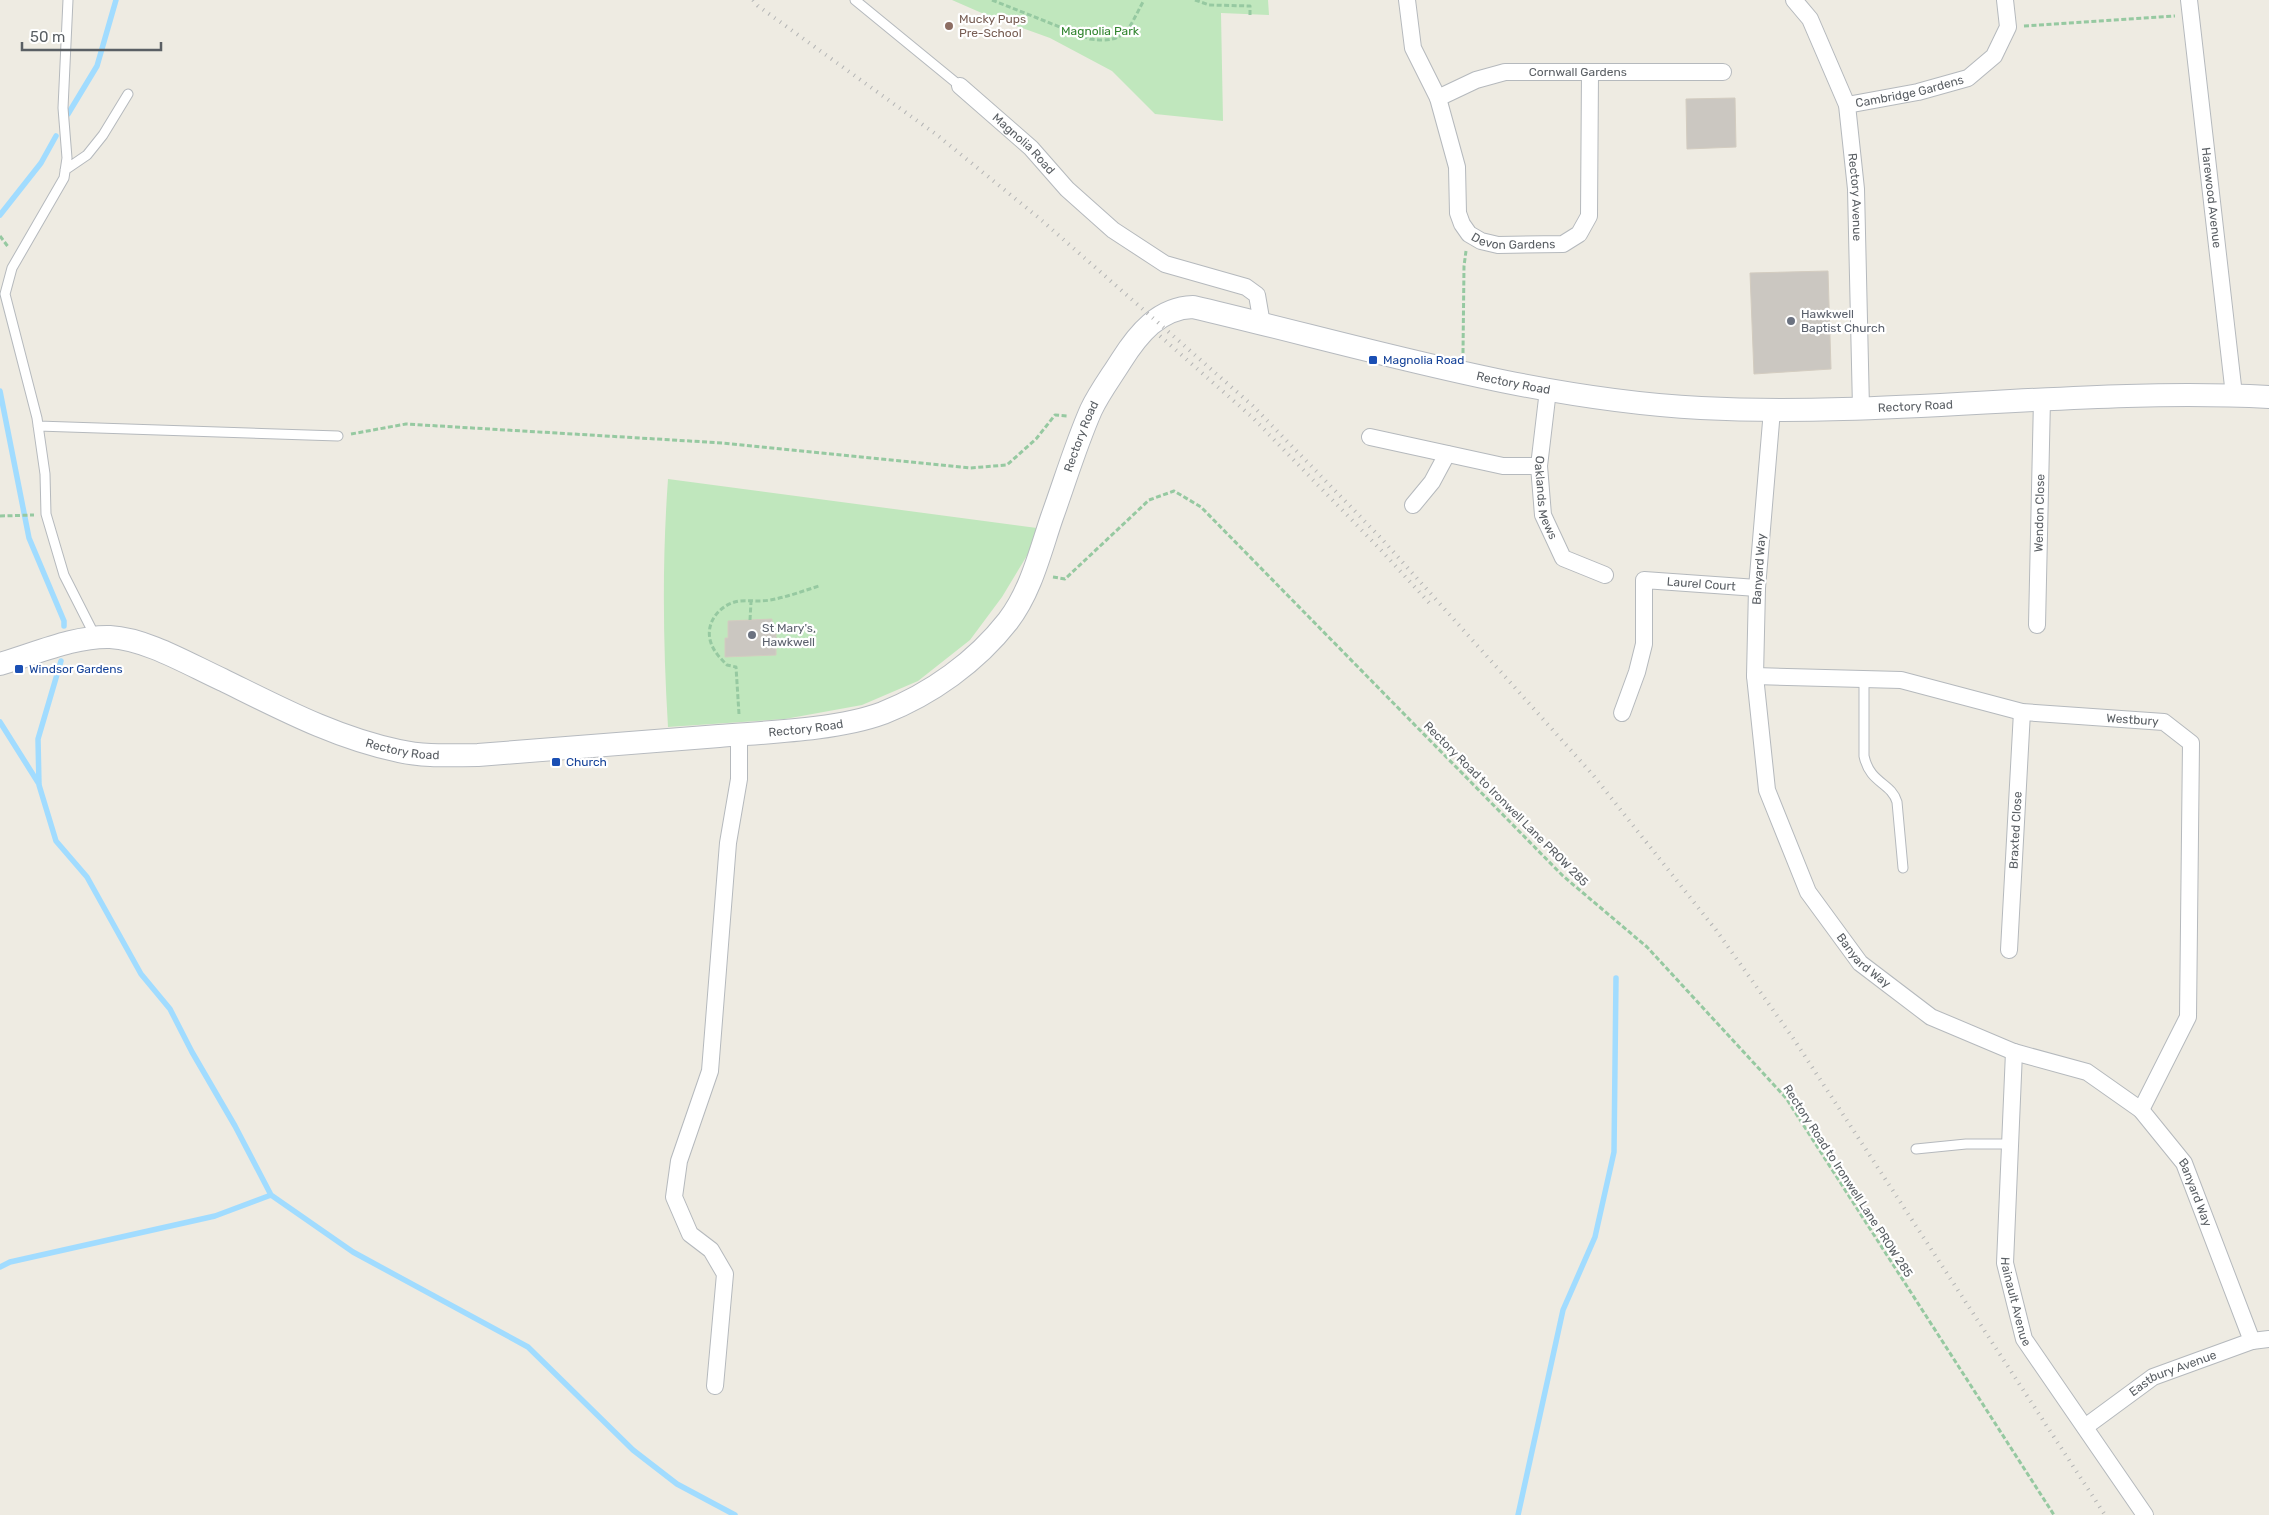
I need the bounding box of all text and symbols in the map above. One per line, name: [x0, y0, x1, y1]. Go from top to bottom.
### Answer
place label: Mucky Pups Pre-School: [959, 12, 1026, 40]
scale bar: [22, 20, 161, 52]
marker: Mucky Pups Pre-School: [943, 20, 955, 32]
park label: Magnolia Park: [1061, 24, 1140, 38]
text: 50 m: [30, 28, 65, 46]
street label: Cornwall Gardens: [1529, 65, 1627, 79]
street label: Cambridge Gardens: [1854, 73, 1965, 110]
street label: Magnolia Road: [990, 111, 1058, 177]
street label: Harewood Avenue: [2199, 147, 2224, 249]
street label: Rectory Avenue: [1845, 152, 1864, 242]
street label: Devon Gardens: [1469, 230, 1555, 252]
place label: Hawkwell Baptist Church: [1801, 307, 1885, 335]
marker: Hawkwell Baptist Church: [1785, 315, 1797, 327]
place label: Magnolia Road: [1383, 353, 1464, 367]
marker: Magnolia Road: [1367, 354, 1379, 366]
street label: Rectory Road: [1475, 369, 1551, 397]
street label: Rectory Road: [1878, 397, 1953, 415]
street label: Rectory Road: [1061, 399, 1101, 474]
street label: Oaklands Mews: [1532, 455, 1560, 542]
street label: Wendon Close: [2032, 473, 2047, 552]
street label: Banyard Way: [1750, 532, 1769, 605]
street label: Laurel Court: [1666, 575, 1737, 594]
place label: St Mary's, Hawkwell: [762, 621, 816, 649]
marker: St Mary's, Hawkwell: [746, 629, 758, 641]
place label: Windsor Gardens: [29, 662, 123, 676]
marker: Windsor Gardens: [13, 663, 25, 675]
street label: Westbury: [2106, 711, 2160, 729]
street label: Rectory Road: [768, 717, 844, 739]
street label: Rectory Road to Ironwell Lane PROW 285: [1421, 719, 1591, 889]
street label: Rectory Road: [364, 736, 440, 762]
place label: Church: [566, 755, 607, 769]
marker: Church: [550, 756, 562, 768]
street label: Braxted Close: [2006, 791, 2025, 869]
street label: Banyard Way: [1834, 931, 1894, 991]
street label: Rectory Road to Ironwell Lane PROW 285: [1780, 1082, 1916, 1280]
street label: Banyard Way: [2176, 1155, 2215, 1229]
street label: Hainault Avenue: [1998, 1257, 2034, 1349]
street label: Eastbury Avenue: [2126, 1347, 2219, 1399]

